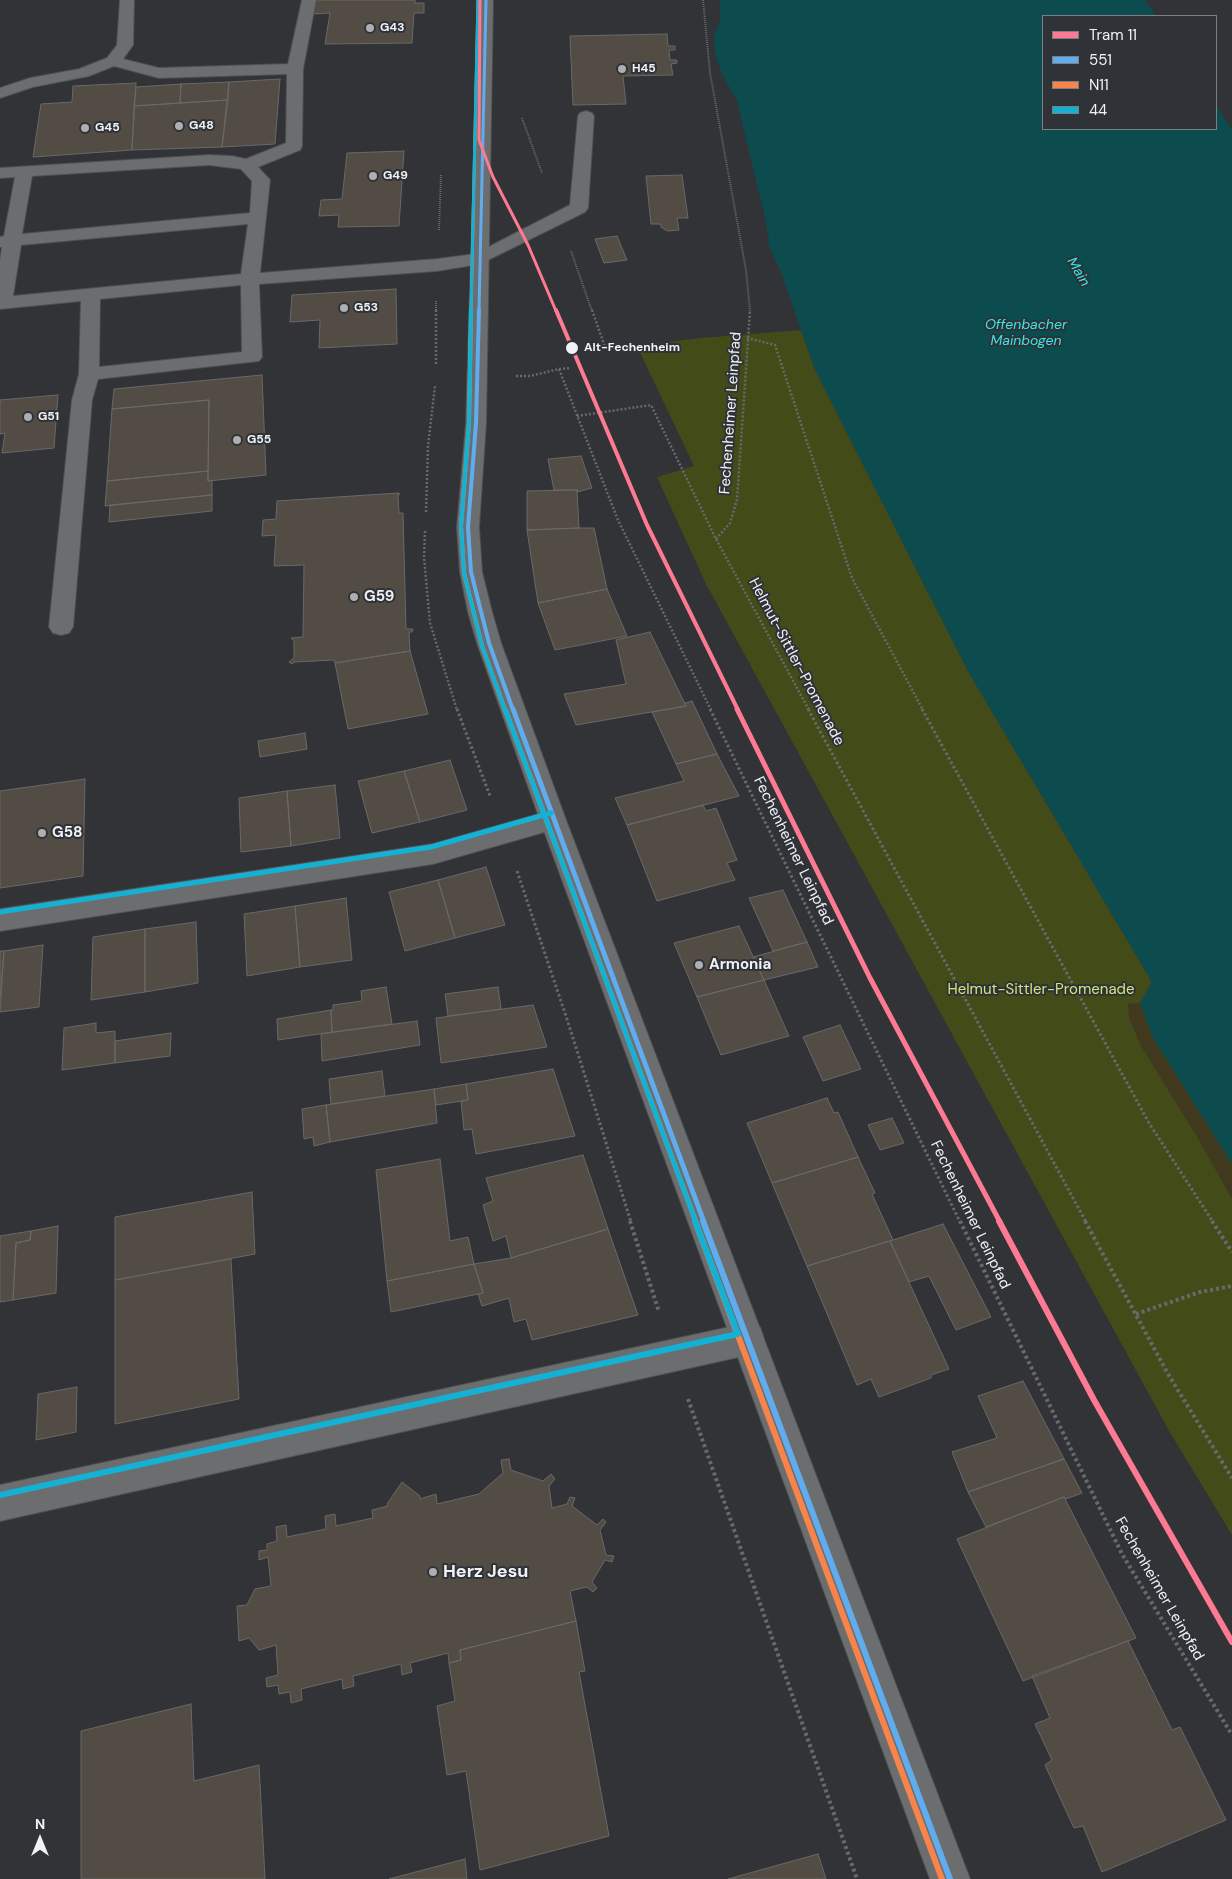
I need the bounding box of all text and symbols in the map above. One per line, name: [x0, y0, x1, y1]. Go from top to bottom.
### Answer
legend: [1042, 15, 1217, 130]
place label: G43: [380, 21, 404, 35]
marker: G43: [364, 22, 376, 34]
text: Tram 11: [1089, 25, 1137, 45]
text: 551: [1089, 50, 1112, 70]
place label: H45: [632, 62, 656, 76]
marker: H45: [616, 63, 628, 75]
text: N11: [1089, 75, 1109, 95]
text: 44: [1089, 100, 1107, 120]
place label: G48: [189, 119, 214, 133]
marker: G48: [173, 120, 185, 132]
place label: G45: [95, 121, 120, 135]
marker: G45: [79, 122, 91, 134]
place label: G49: [383, 169, 408, 183]
marker: G49: [367, 170, 379, 182]
water label: Main: [1063, 254, 1093, 290]
place label: G53: [354, 301, 378, 315]
marker: G53: [338, 302, 350, 314]
water label: Offenbacher Mainbogen: [985, 317, 1067, 350]
street label: Fechenheimer Leinpfad: [716, 331, 746, 495]
marker: Alt-Fechenheim: [564, 340, 580, 356]
place label: Alt-Fechenheim: [584, 341, 680, 355]
place label: G51: [38, 410, 59, 424]
marker: G51: [22, 411, 34, 423]
place label: G55: [247, 433, 271, 447]
marker: G55: [231, 434, 243, 446]
street label: Helmut-Sittler-Promenade: [744, 575, 848, 749]
place label: G59: [364, 588, 394, 606]
marker: G59: [348, 591, 360, 603]
street label: Fechenheimer Leinpfad: [749, 774, 837, 928]
place label: G58: [52, 824, 82, 842]
marker: G58: [36, 827, 48, 839]
place label: Armonia: [709, 956, 771, 974]
marker: Armonia: [693, 959, 705, 971]
park label: Helmut-Sittler-Promenade: [947, 981, 1135, 999]
street label: Fechenheimer Leinpfad: [926, 1138, 1014, 1292]
street label: Fechenheimer Leinpfad: [1111, 1514, 1207, 1664]
place label: Herz Jesu: [443, 1561, 528, 1583]
marker: Herz Jesu: [427, 1566, 439, 1578]
north arrow: [15, 1814, 65, 1864]
text: N: [35, 1815, 45, 1833]

